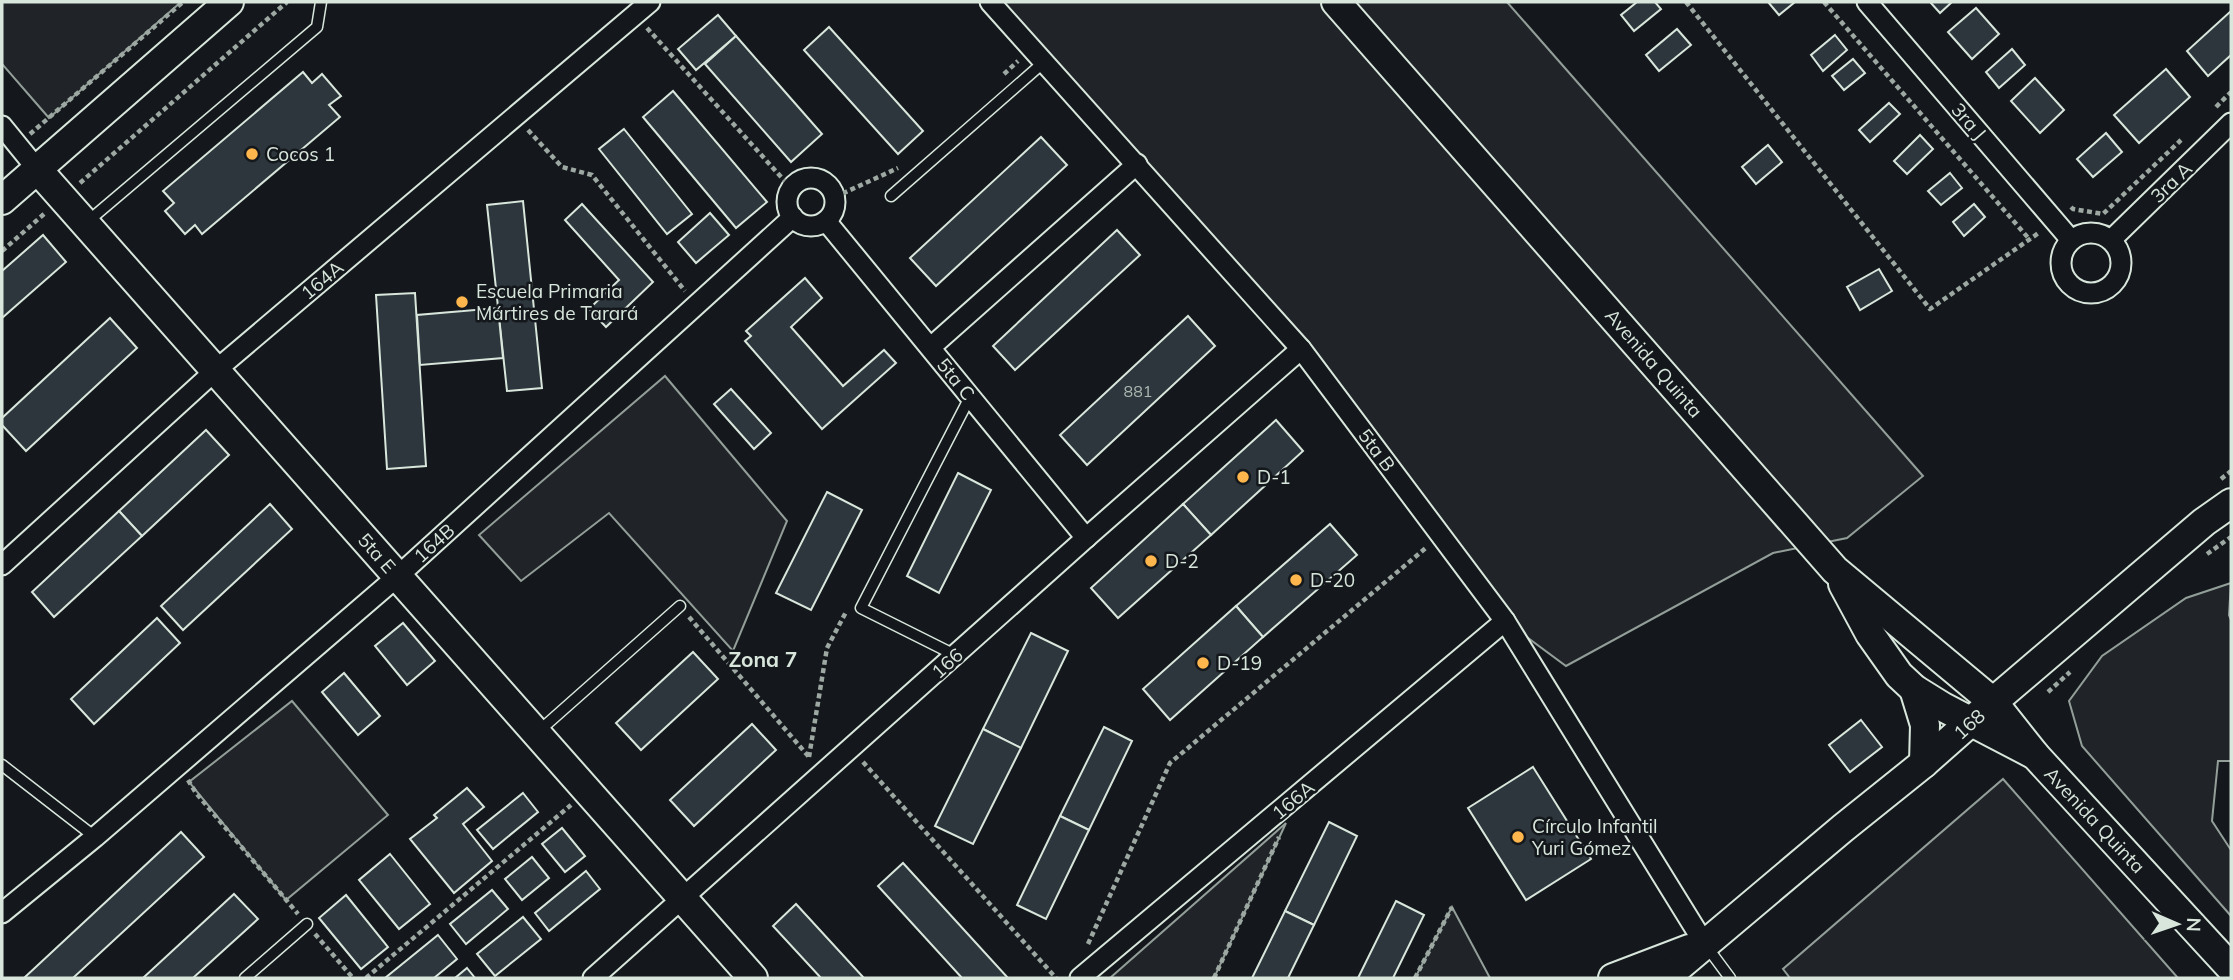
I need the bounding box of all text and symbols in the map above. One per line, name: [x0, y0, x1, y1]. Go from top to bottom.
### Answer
street label: 3ra J: [1947, 98, 1991, 144]
place label: Cocos 1: [266, 142, 335, 166]
marker: Cocos 1: [244, 146, 260, 162]
street label: 3ra A: [2145, 156, 2197, 207]
street label: 164A: [296, 255, 348, 305]
place label: Escuela Primaria Mártires de Tarará: [476, 279, 638, 325]
marker: Escuela Primaria Mártires de Tarará: [454, 294, 470, 310]
street label: Avenida Quinta: [1600, 304, 1708, 422]
street label: 5ta C: [932, 353, 980, 405]
house number: 881: [1124, 381, 1152, 401]
street label: 5ta B: [1353, 424, 1401, 476]
place label: D-1: [1257, 465, 1291, 489]
marker: D-1: [1235, 469, 1251, 485]
street label: 164B: [408, 518, 460, 568]
street label: 5ta E: [353, 528, 401, 578]
place label: D-2: [1165, 549, 1199, 573]
marker: D-2: [1143, 553, 1159, 569]
place label: D-20: [1310, 568, 1355, 592]
marker: D-20: [1288, 572, 1304, 588]
street label: 166: [926, 643, 968, 683]
district label: Zona 7: [729, 646, 797, 672]
place label: D-19: [1217, 651, 1262, 675]
marker: D-19: [1195, 655, 1211, 671]
street label: 168: [1948, 704, 1990, 744]
street label: Avenida Quinta: [2040, 762, 2150, 878]
street label: 166A: [1267, 775, 1319, 825]
place label: Círculo Infantil Yuri Gómez: [1531, 814, 1658, 860]
marker: Círculo Infantil Yuri Gómez: [1510, 829, 1526, 845]
north arrow: [2142, 889, 2212, 959]
text: N: [2182, 917, 2206, 932]

